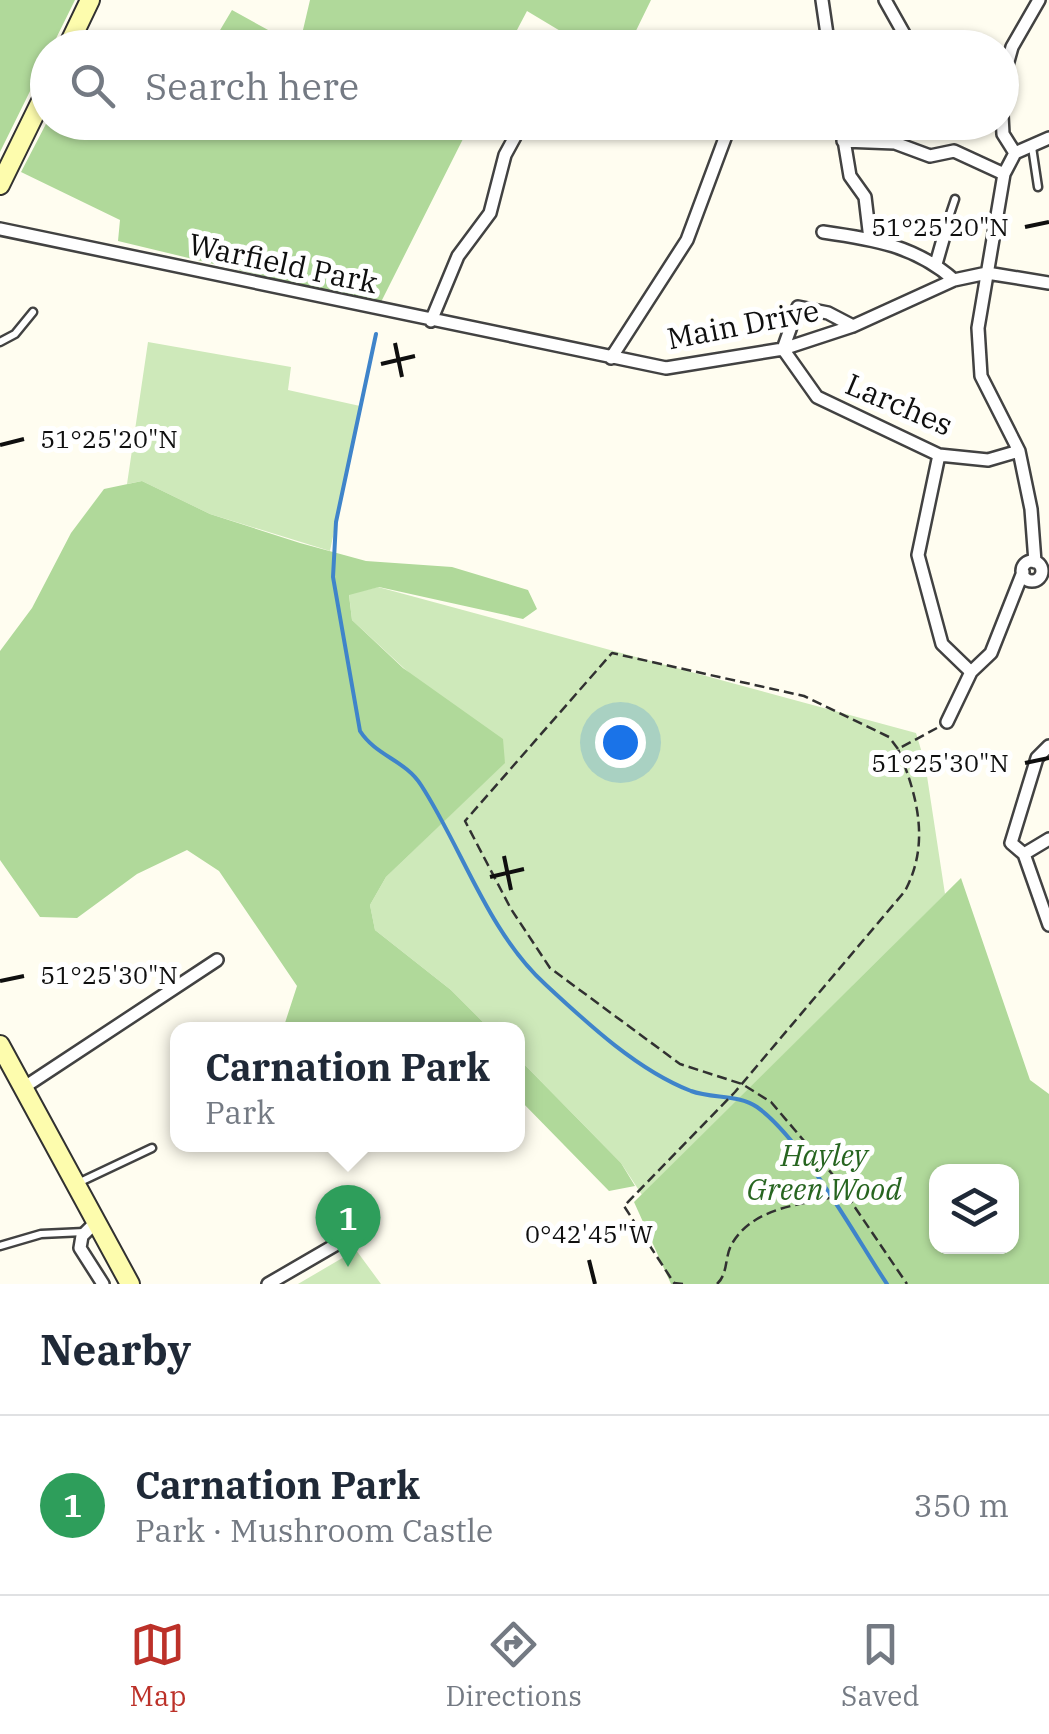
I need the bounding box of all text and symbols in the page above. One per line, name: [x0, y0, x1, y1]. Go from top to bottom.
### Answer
search box: [30, 30, 1019, 140]
icon: search: [65, 58, 120, 113]
text: Search here: [145, 61, 359, 110]
text: 51°25'20"N: [871, 210, 1009, 243]
street label: Warfield Park: [185, 223, 382, 302]
street label: Main Drive: [663, 290, 822, 357]
street label: Larches: [840, 364, 959, 444]
text: 51°25'20"N: [40, 422, 178, 455]
your location: [595, 717, 646, 768]
text: 51°25'30"N: [871, 746, 1009, 779]
text: 51°25'30"N: [40, 958, 178, 991]
popup: [170, 1022, 525, 1152]
text: Carnation Park: [205, 1042, 490, 1091]
text: Park: [205, 1091, 275, 1133]
park label: Hayley Green Wood: [747, 1135, 902, 1208]
map controls: [929, 1164, 1019, 1254]
button: layers: [929, 1164, 1019, 1254]
pin: 1: [316, 1184, 380, 1267]
text: 0°42'45"W: [525, 1217, 653, 1250]
text: Nearby: [40, 1322, 191, 1377]
text: Carnation Park: [135, 1460, 420, 1509]
text: 1: [63, 1484, 82, 1526]
text: 350 m: [913, 1484, 1009, 1526]
text: Park · Mushroom Castle: [135, 1509, 493, 1551]
tab: Map: [130, 1617, 186, 1714]
tab: Directions: [445, 1617, 582, 1714]
tab: Saved: [841, 1617, 919, 1714]

